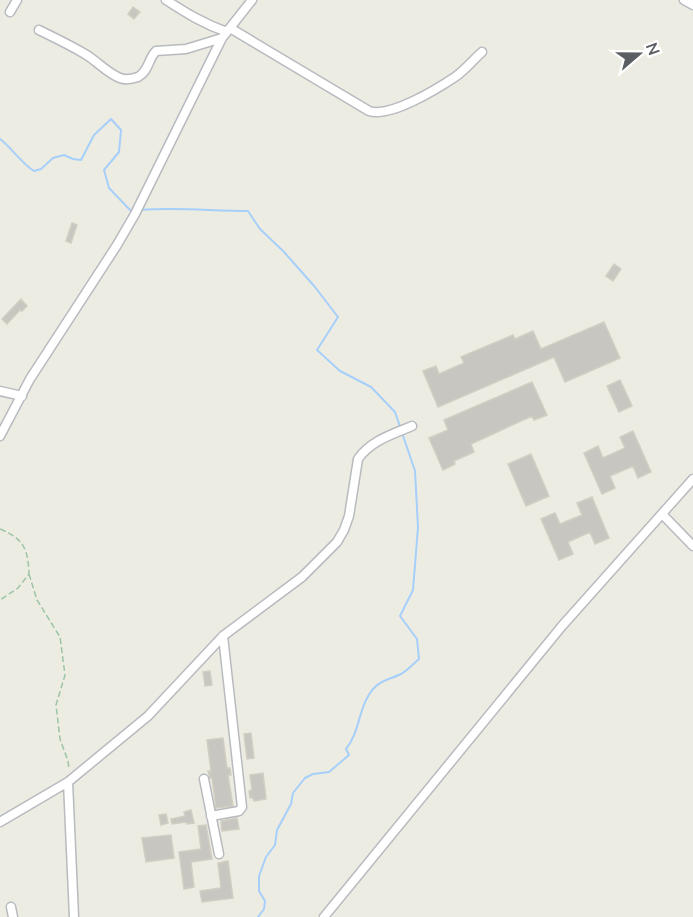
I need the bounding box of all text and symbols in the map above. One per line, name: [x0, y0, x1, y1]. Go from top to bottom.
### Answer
north arrow: [609, 24, 669, 84]
text: N: [640, 40, 665, 59]

